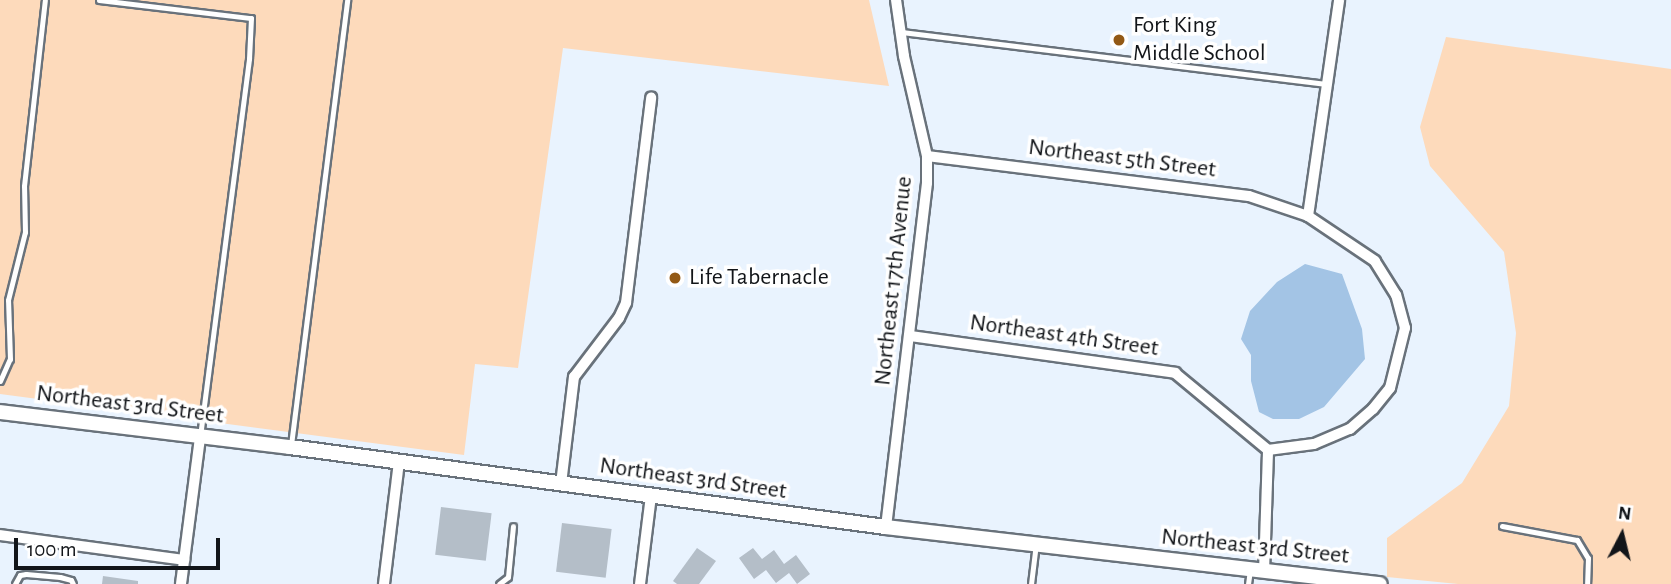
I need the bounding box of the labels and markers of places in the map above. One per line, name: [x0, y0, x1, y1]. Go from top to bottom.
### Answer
place label: Fort King Middle School: [1133, 12, 1266, 68]
marker: Fort King Middle School: [1111, 32, 1127, 48]
place label: Life Tabernacle: [689, 264, 829, 292]
marker: Life Tabernacle: [667, 270, 683, 286]

